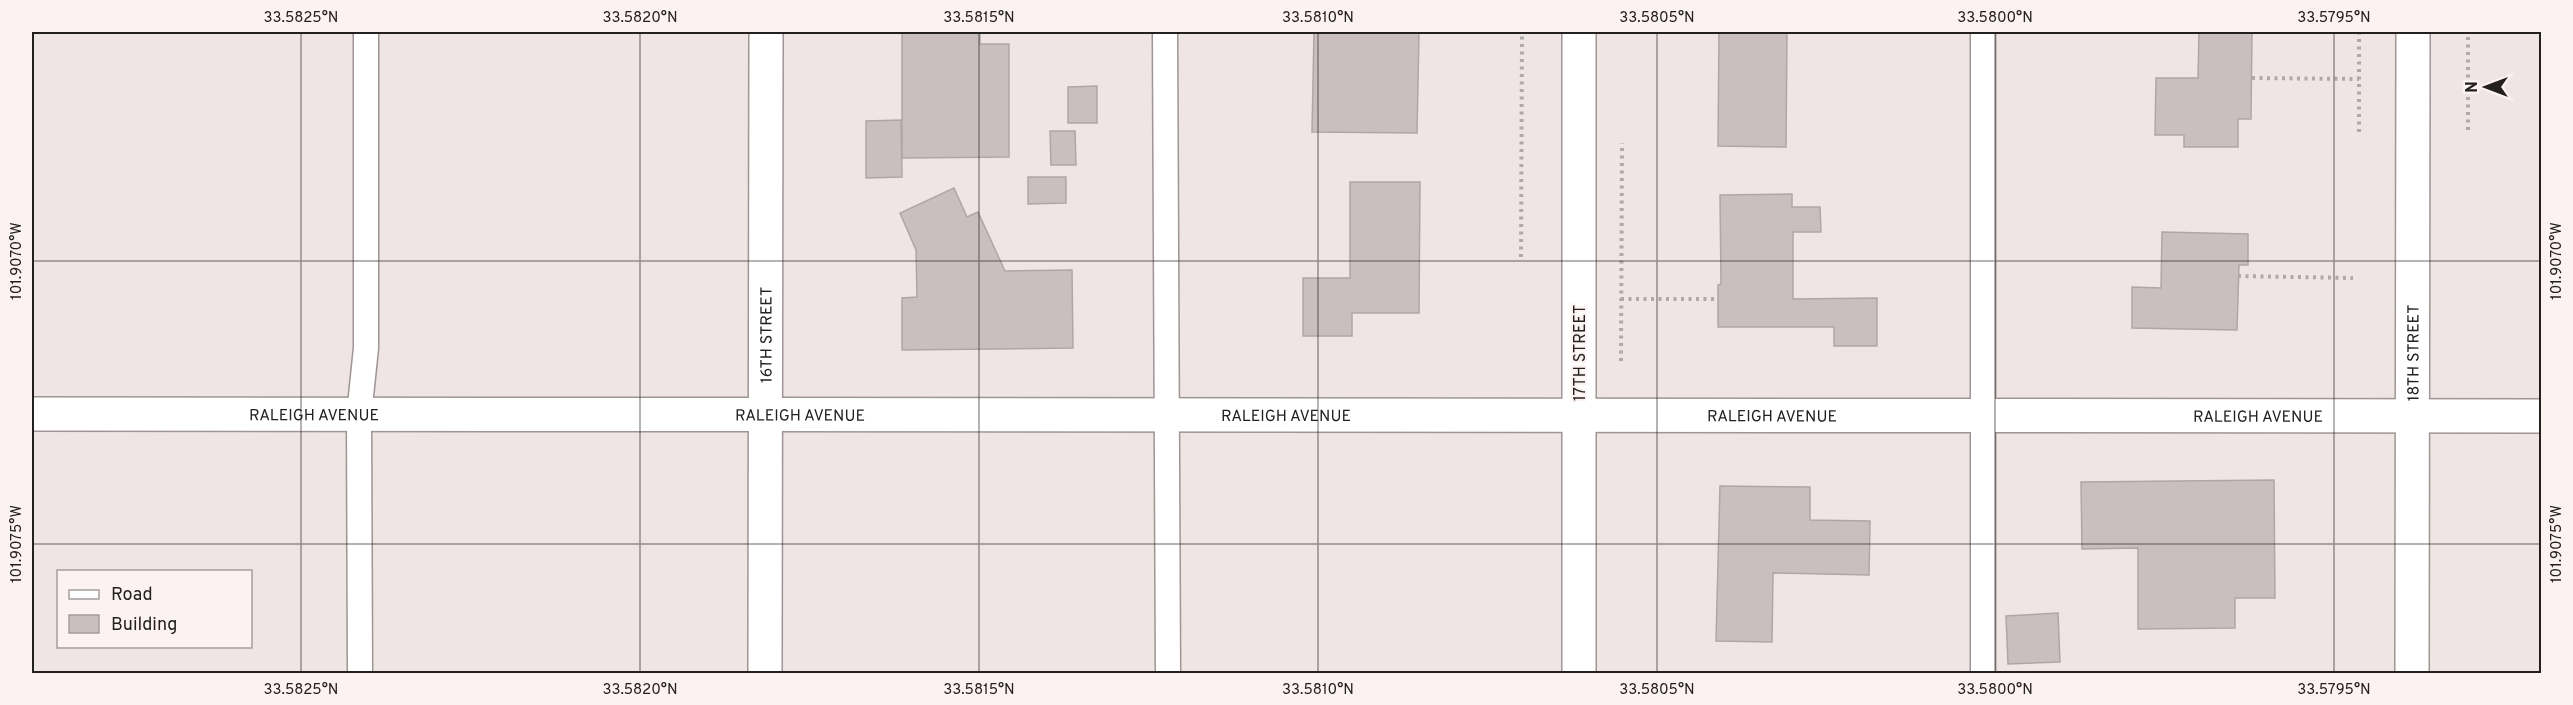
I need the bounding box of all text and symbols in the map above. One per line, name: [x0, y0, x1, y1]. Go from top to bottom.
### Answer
text: 33.5825°N: [264, 9, 338, 28]
text: 33.5820°N: [602, 9, 678, 28]
text: 33.5815°N: [943, 9, 1015, 28]
text: 33.5810°N: [1282, 9, 1354, 28]
text: 33.5805°N: [1619, 9, 1695, 28]
text: 33.5800°N: [1957, 9, 2033, 28]
text: 33.5795°N: [2297, 9, 2371, 28]
north arrow: [2456, 57, 2516, 117]
text: N: [2463, 81, 2483, 93]
text: 101.9070°W: [8, 222, 27, 300]
text: 101.9070°W: [2548, 222, 2567, 300]
street label: 16TH STREET: [757, 287, 778, 383]
street label: 18TH STREET: [2404, 304, 2425, 402]
street label: 17TH STREET: [1571, 305, 1591, 401]
street label: RALEIGH AVENUE: [249, 406, 379, 426]
street label: RALEIGH AVENUE: [735, 407, 865, 427]
street label: RALEIGH AVENUE: [1221, 407, 1351, 427]
street label: RALEIGH AVENUE: [1707, 407, 1837, 427]
street label: RALEIGH AVENUE: [2193, 408, 2323, 428]
text: 101.9075°W: [8, 505, 27, 583]
text: 101.9075°W: [2548, 505, 2567, 583]
legend: [57, 570, 252, 648]
text: Road: [111, 584, 153, 607]
text: Building: [111, 614, 177, 637]
text: 33.5825°N: [264, 681, 338, 700]
text: 33.5820°N: [602, 681, 678, 700]
text: 33.5815°N: [943, 681, 1015, 700]
text: 33.5810°N: [1282, 681, 1354, 700]
text: 33.5805°N: [1619, 681, 1695, 700]
text: 33.5800°N: [1957, 681, 2033, 700]
text: 33.5795°N: [2297, 681, 2371, 700]

